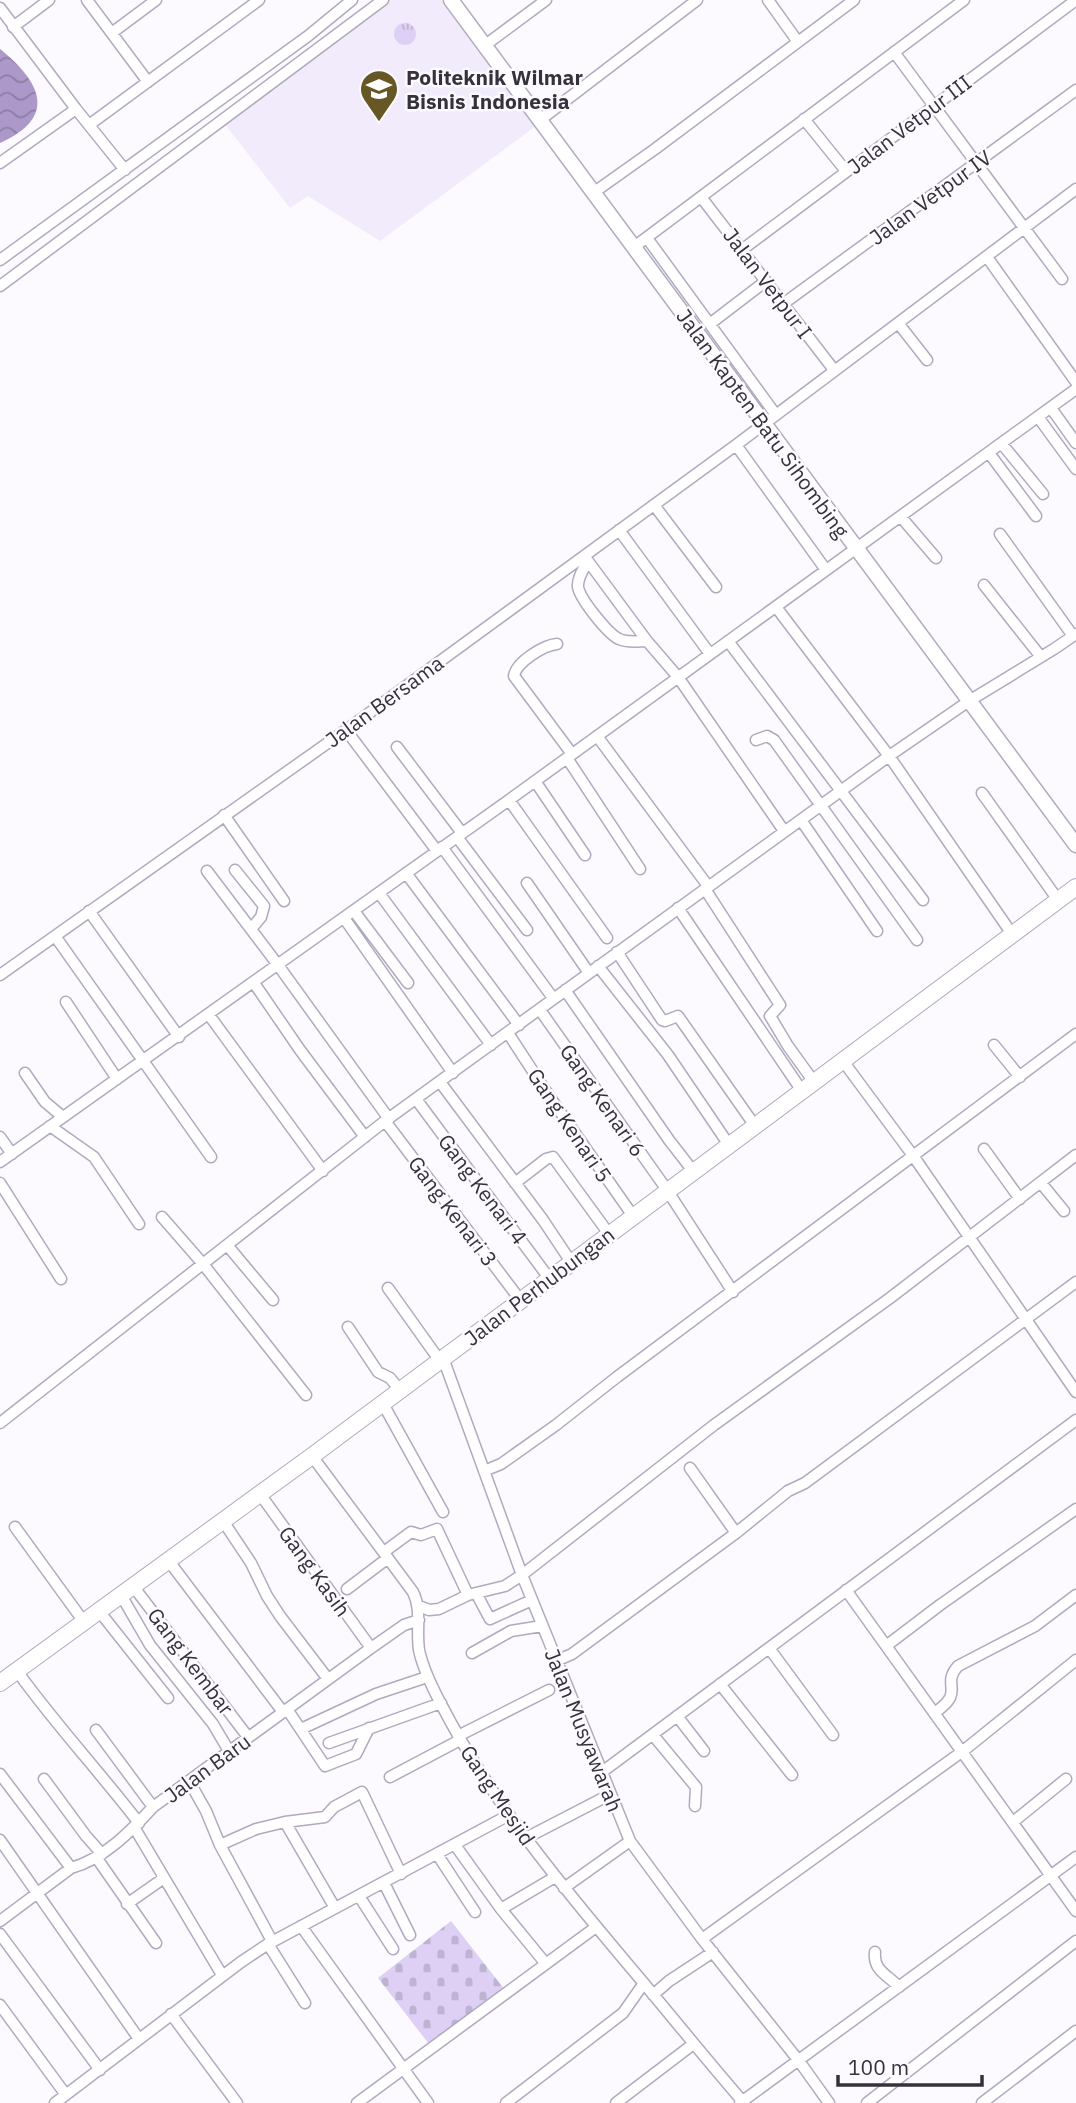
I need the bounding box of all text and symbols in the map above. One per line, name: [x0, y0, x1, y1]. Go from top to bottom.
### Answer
place label: Politeknik Wilmar Bisnis Indonesia: [406, 63, 584, 115]
school or university icon: Politeknik Wilmar Bisnis Indonesia: [358, 68, 400, 123]
street label: Jalan Vetpur III: [841, 68, 977, 180]
street label: Jalan Vetpur IV: [863, 143, 997, 251]
street label: Jalan Vetpur I: [717, 222, 819, 344]
street label: Jalan Kapten Batu Sihombing: [670, 303, 856, 543]
street label: Jalan Bersama: [319, 649, 449, 753]
street label: Gang Kenari 6: [554, 1038, 652, 1162]
street label: Gang Kenari 5: [522, 1063, 618, 1187]
street label: Gang Kenari 4: [432, 1128, 534, 1250]
street label: Gang Kenari 3: [402, 1150, 504, 1272]
street label: Jalan Perhubungan: [458, 1220, 620, 1352]
street label: Gang Kasih: [273, 1520, 357, 1622]
street label: Gang Kembar: [141, 1602, 241, 1721]
street label: Jalan Musyawarah: [538, 1644, 630, 1816]
street label: Jalan Baru: [158, 1727, 256, 1809]
street label: Gang Mesjid: [454, 1739, 542, 1851]
scale bar: [838, 2044, 982, 2088]
text: 100 m: [848, 2053, 909, 2081]

